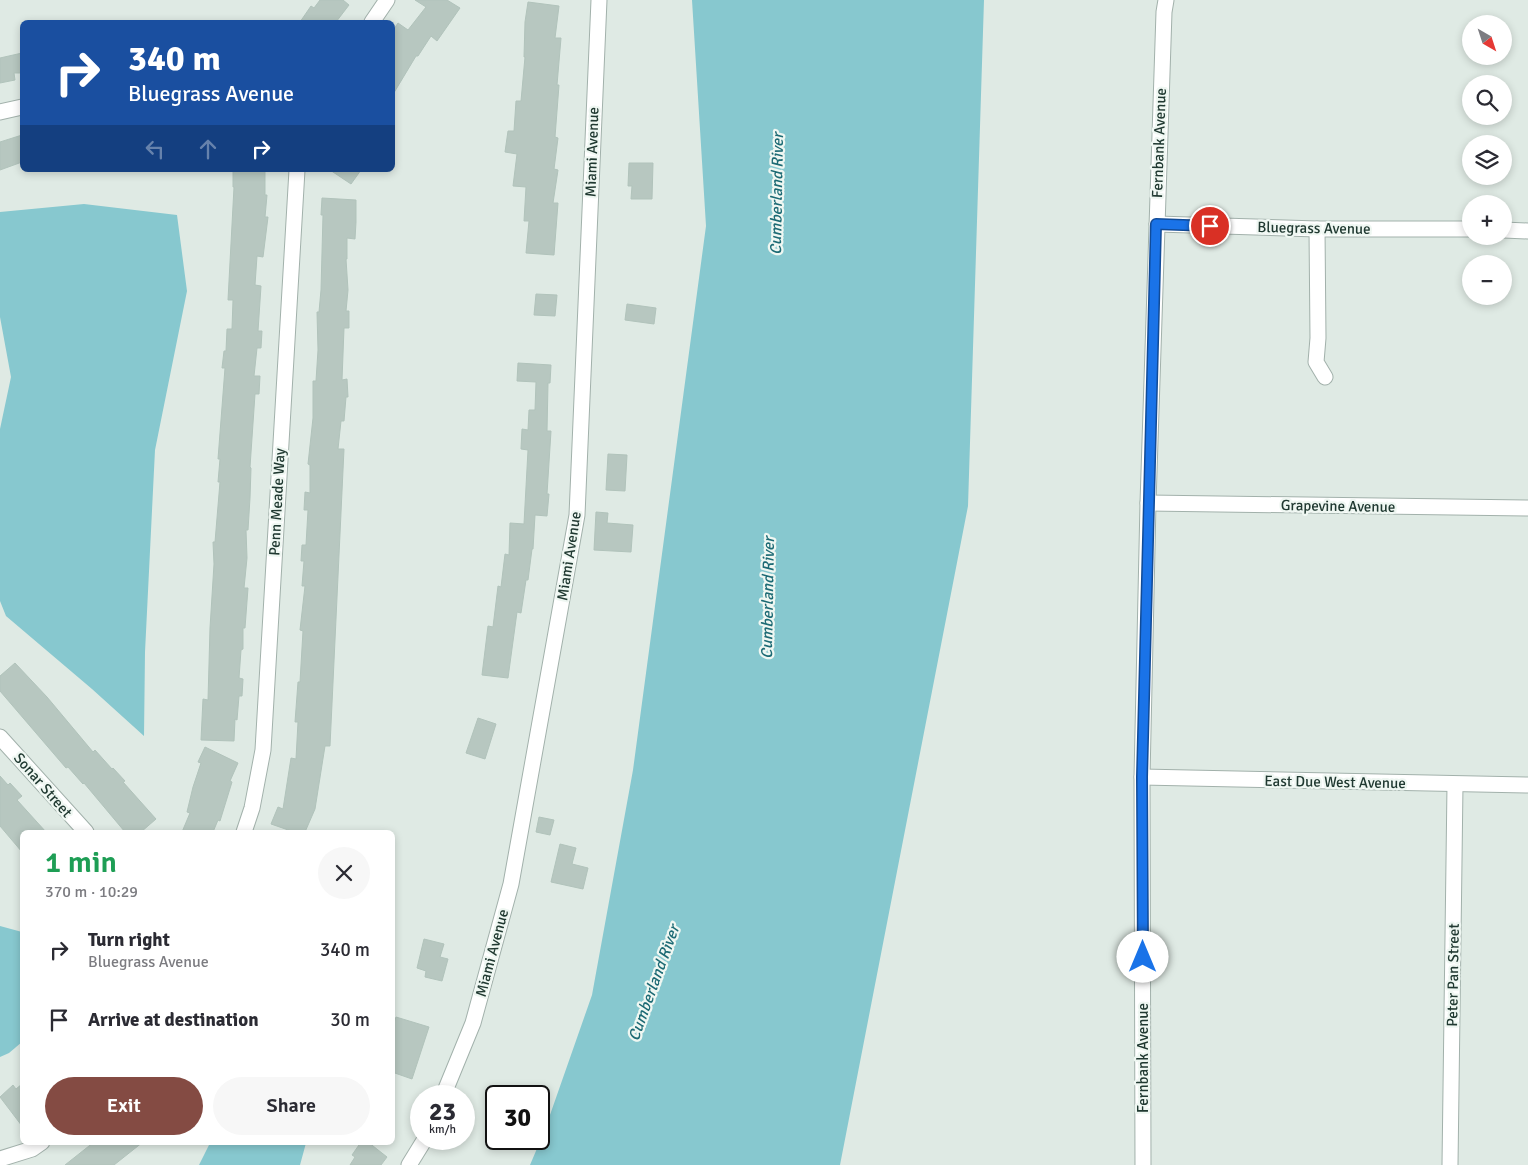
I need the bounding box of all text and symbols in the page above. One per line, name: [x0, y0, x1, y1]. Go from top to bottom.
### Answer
north arrow: [1462, 15, 1512, 65]
map controls: [1462, 15, 1512, 305]
text: 340 m: [128, 37, 221, 80]
icon: right: [45, 40, 110, 105]
button: search: [1462, 75, 1512, 125]
text: Bluegrass Avenue: [128, 80, 294, 107]
street label: Fernbank Avenue: [1148, 88, 1170, 198]
street label: Miami Avenue: [581, 107, 603, 197]
water label: Cumberland River: [766, 131, 788, 255]
icon: left: [141, 135, 169, 163]
icon: ahead: [194, 135, 222, 163]
icon: right: [247, 135, 275, 163]
button: layers: [1462, 135, 1512, 185]
button: +: [1462, 195, 1512, 245]
pin: [1189, 205, 1231, 247]
icon: arrive: [1196, 212, 1224, 240]
street label: Bluegrass Avenue: [1257, 218, 1371, 238]
button: −: [1462, 255, 1512, 305]
street label: Penn Meade Way: [265, 448, 289, 556]
street label: Grapevine Avenue: [1281, 496, 1395, 516]
street label: Miami Avenue: [553, 510, 585, 602]
water label: Cumberland River: [757, 535, 779, 659]
street label: Sonar Street: [10, 749, 76, 821]
street label: East Due West Avenue: [1264, 772, 1406, 792]
text: 1 min: [45, 844, 117, 881]
button: close: [318, 847, 370, 899]
text: 370 m · 10:29: [45, 882, 138, 902]
street label: Miami Avenue: [472, 907, 512, 999]
water label: Cumberland River: [624, 920, 685, 1044]
street label: Peter Pan Street: [1443, 923, 1463, 1027]
text: Turn right: [88, 928, 170, 952]
position arrow: [1116, 930, 1168, 982]
icon: right: [45, 936, 73, 964]
text: 340 m: [320, 938, 370, 962]
text: Bluegrass Avenue: [88, 952, 209, 972]
street label: Fernbank Avenue: [1134, 1003, 1152, 1113]
icon: arrive: [45, 1006, 73, 1034]
text: Arrive at destination: [88, 1008, 259, 1032]
text: 30 m: [330, 1008, 370, 1032]
button: Exit: [45, 1077, 203, 1135]
button: Share: [213, 1077, 370, 1135]
speed limit sign: 30: [485, 1085, 550, 1150]
text: 23: [429, 1096, 456, 1127]
text: km/h: [429, 1122, 456, 1137]

